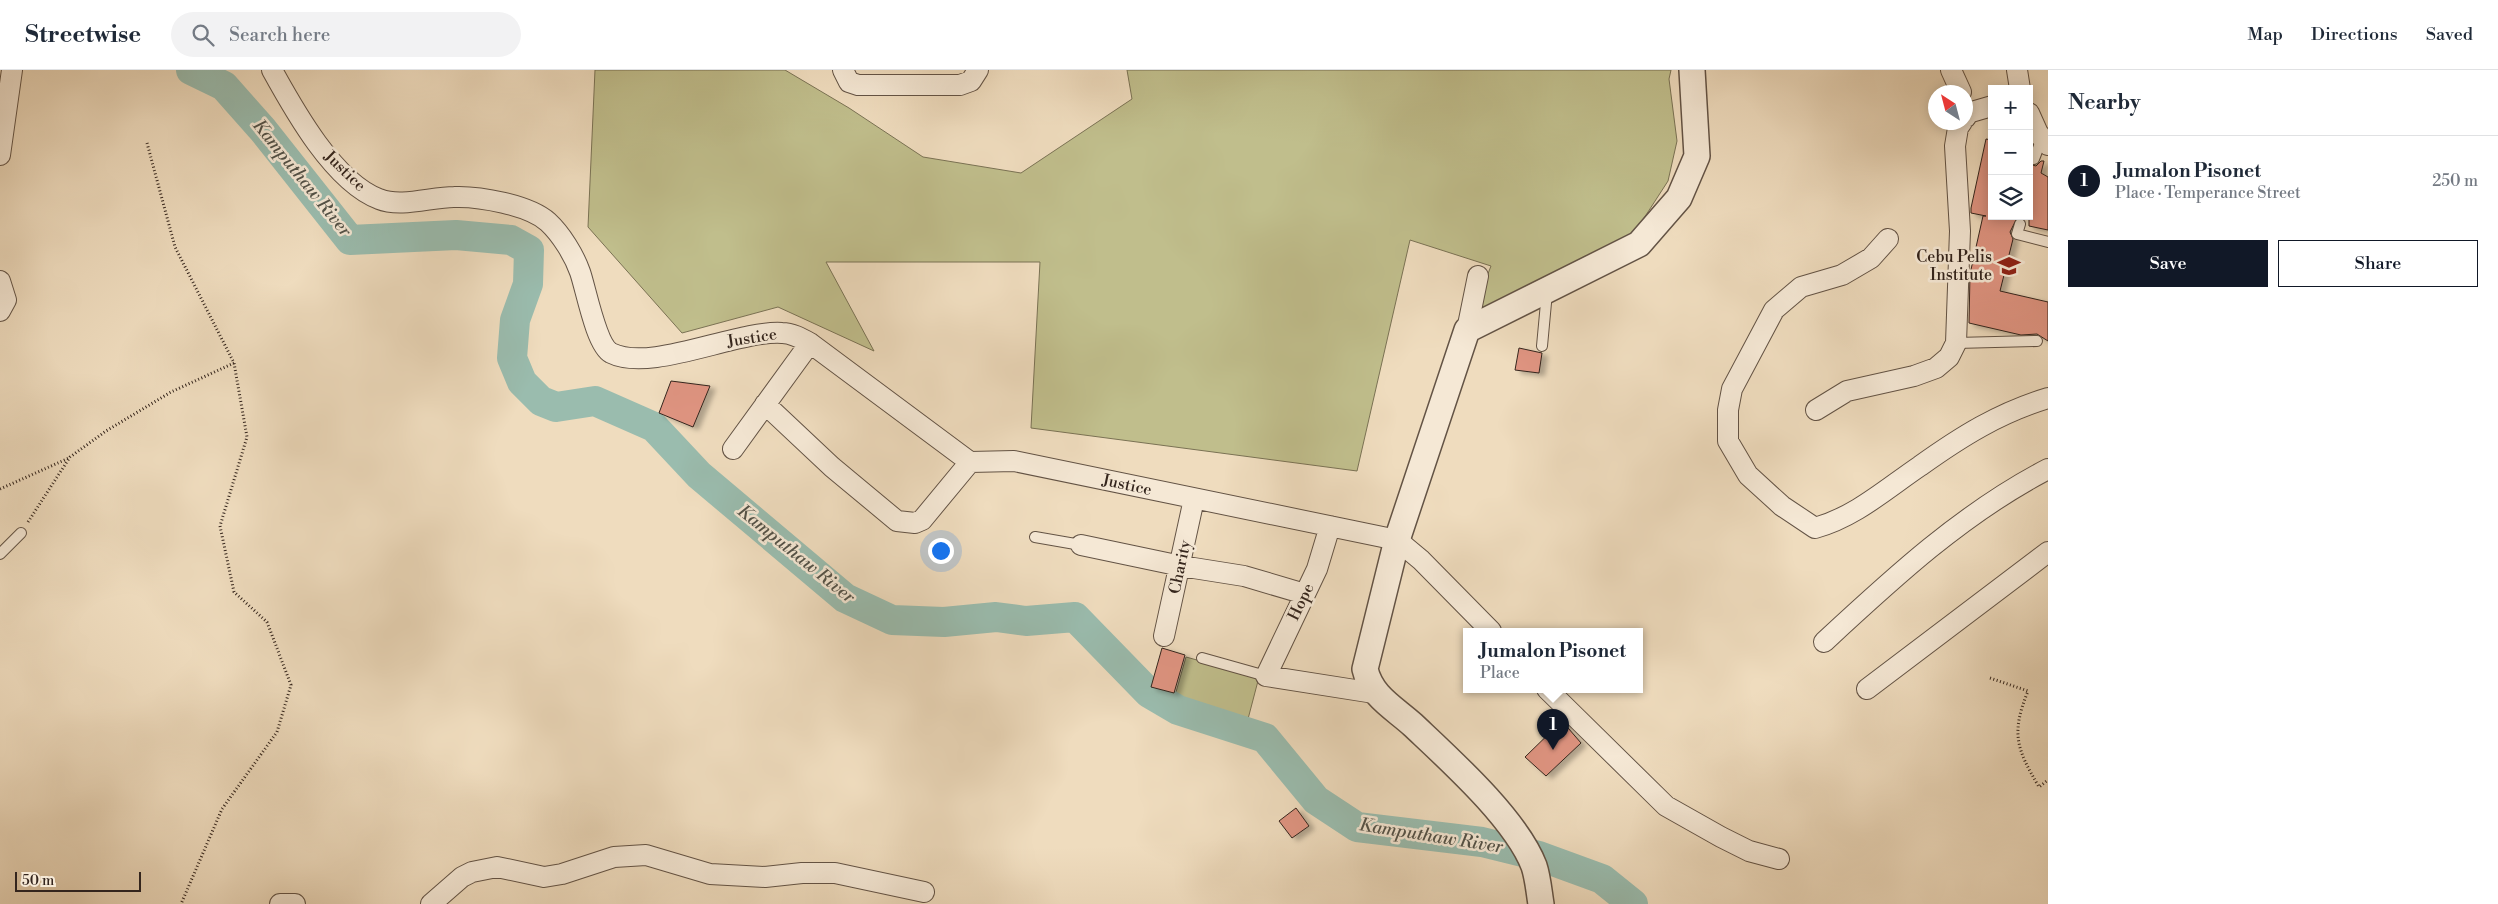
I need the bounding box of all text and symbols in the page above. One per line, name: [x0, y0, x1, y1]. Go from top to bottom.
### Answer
search box: [171, 12, 521, 57]
text: Streetwise: [25, 20, 141, 50]
icon: search: [189, 21, 217, 49]
text: Search here: [229, 23, 330, 47]
text: Map: [2247, 23, 2283, 46]
text: Directions: [2311, 23, 2398, 46]
text: Saved: [2426, 23, 2473, 46]
north arrow: [1928, 85, 1973, 130]
map controls: [1988, 85, 2033, 220]
button: +: [1988, 85, 2033, 130]
text: Nearby: [2068, 90, 2141, 116]
water label: Kamputhaw River: [247, 114, 357, 242]
button: −: [1988, 130, 2033, 175]
street label: Justice: [319, 146, 370, 196]
text: Jumalon Pisonet: [2115, 159, 2261, 183]
text: 1: [2080, 171, 2088, 191]
text: 250 m: [2432, 171, 2478, 191]
button: layers: [1988, 175, 2033, 220]
text: Place · Temperance Street: [2115, 183, 2301, 203]
button: Save: [2068, 240, 2268, 287]
button: Share: [2278, 240, 2478, 287]
place label: Cebu Pelis Institute: [1916, 247, 1992, 285]
school or university icon: Cebu Pelis Institute: [1996, 253, 2022, 279]
street label: Justice: [725, 324, 778, 352]
street label: Justice: [1099, 470, 1154, 500]
water label: Kamputhaw River: [732, 499, 860, 609]
your location: [928, 538, 954, 564]
street label: Charity: [1165, 538, 1195, 596]
street label: Hope: [1283, 580, 1319, 624]
popup: [1463, 628, 1643, 693]
text: Jumalon Pisonet: [1480, 639, 1626, 663]
text: Place: [1480, 663, 1520, 683]
pin: 1: [1537, 709, 1569, 750]
water label: Kamputhaw River: [1358, 813, 1505, 859]
scale bar: [15, 869, 141, 892]
text: 50 m: [22, 872, 54, 890]

